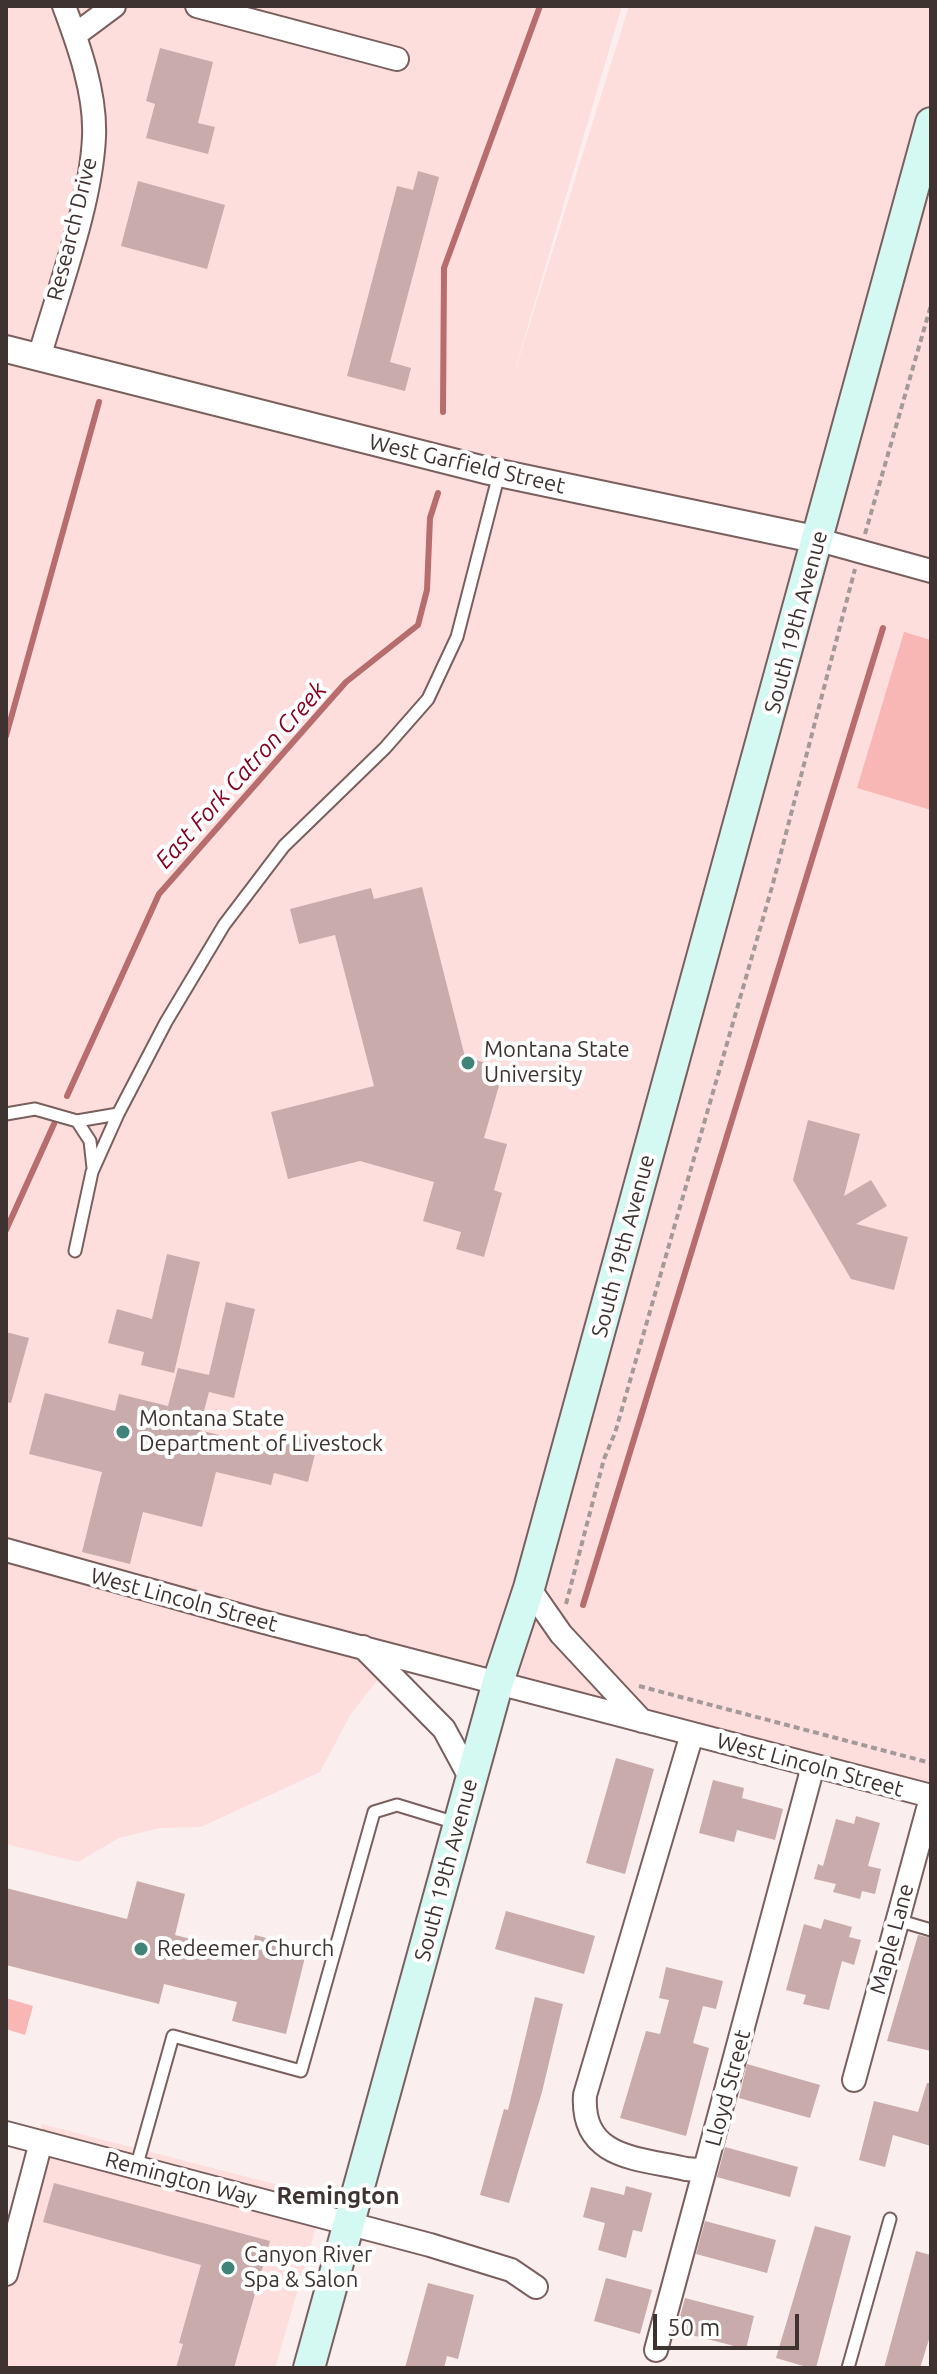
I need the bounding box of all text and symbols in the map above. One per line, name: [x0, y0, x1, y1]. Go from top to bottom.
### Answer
street label: Research Drive: [41, 155, 103, 303]
street label: West Garfield Street: [366, 429, 568, 499]
street label: South 19th Avenue: [759, 528, 833, 716]
water label: East Fork Catron Creek: [150, 676, 332, 874]
place label: Montana State University: [484, 1037, 630, 1088]
marker: Montana State University: [459, 1054, 477, 1072]
street label: South 19th Avenue: [586, 1152, 660, 1340]
place label: Montana State Department of Livestock: [139, 1406, 383, 1458]
marker: Montana State Department of Livestock: [114, 1423, 132, 1441]
street label: West Lincoln Street: [88, 1562, 280, 1638]
street label: West Lincoln Street: [714, 1727, 906, 1803]
street label: South 19th Avenue: [409, 1776, 483, 1964]
street label: Maple Lane: [865, 1881, 919, 1997]
place label: Redeemer Church: [157, 1936, 334, 1962]
marker: Redeemer Church: [132, 1940, 150, 1958]
street label: Lloyd Street: [700, 2027, 756, 2149]
street label: Remington Way: [102, 2146, 260, 2212]
district label: Remington: [276, 2182, 400, 2210]
place label: Canyon River Spa & Salon: [244, 2242, 372, 2294]
marker: Canyon River Spa & Salon: [219, 2259, 237, 2277]
scale bar: [657, 2298, 803, 2348]
text: 50 m: [667, 2314, 720, 2341]

